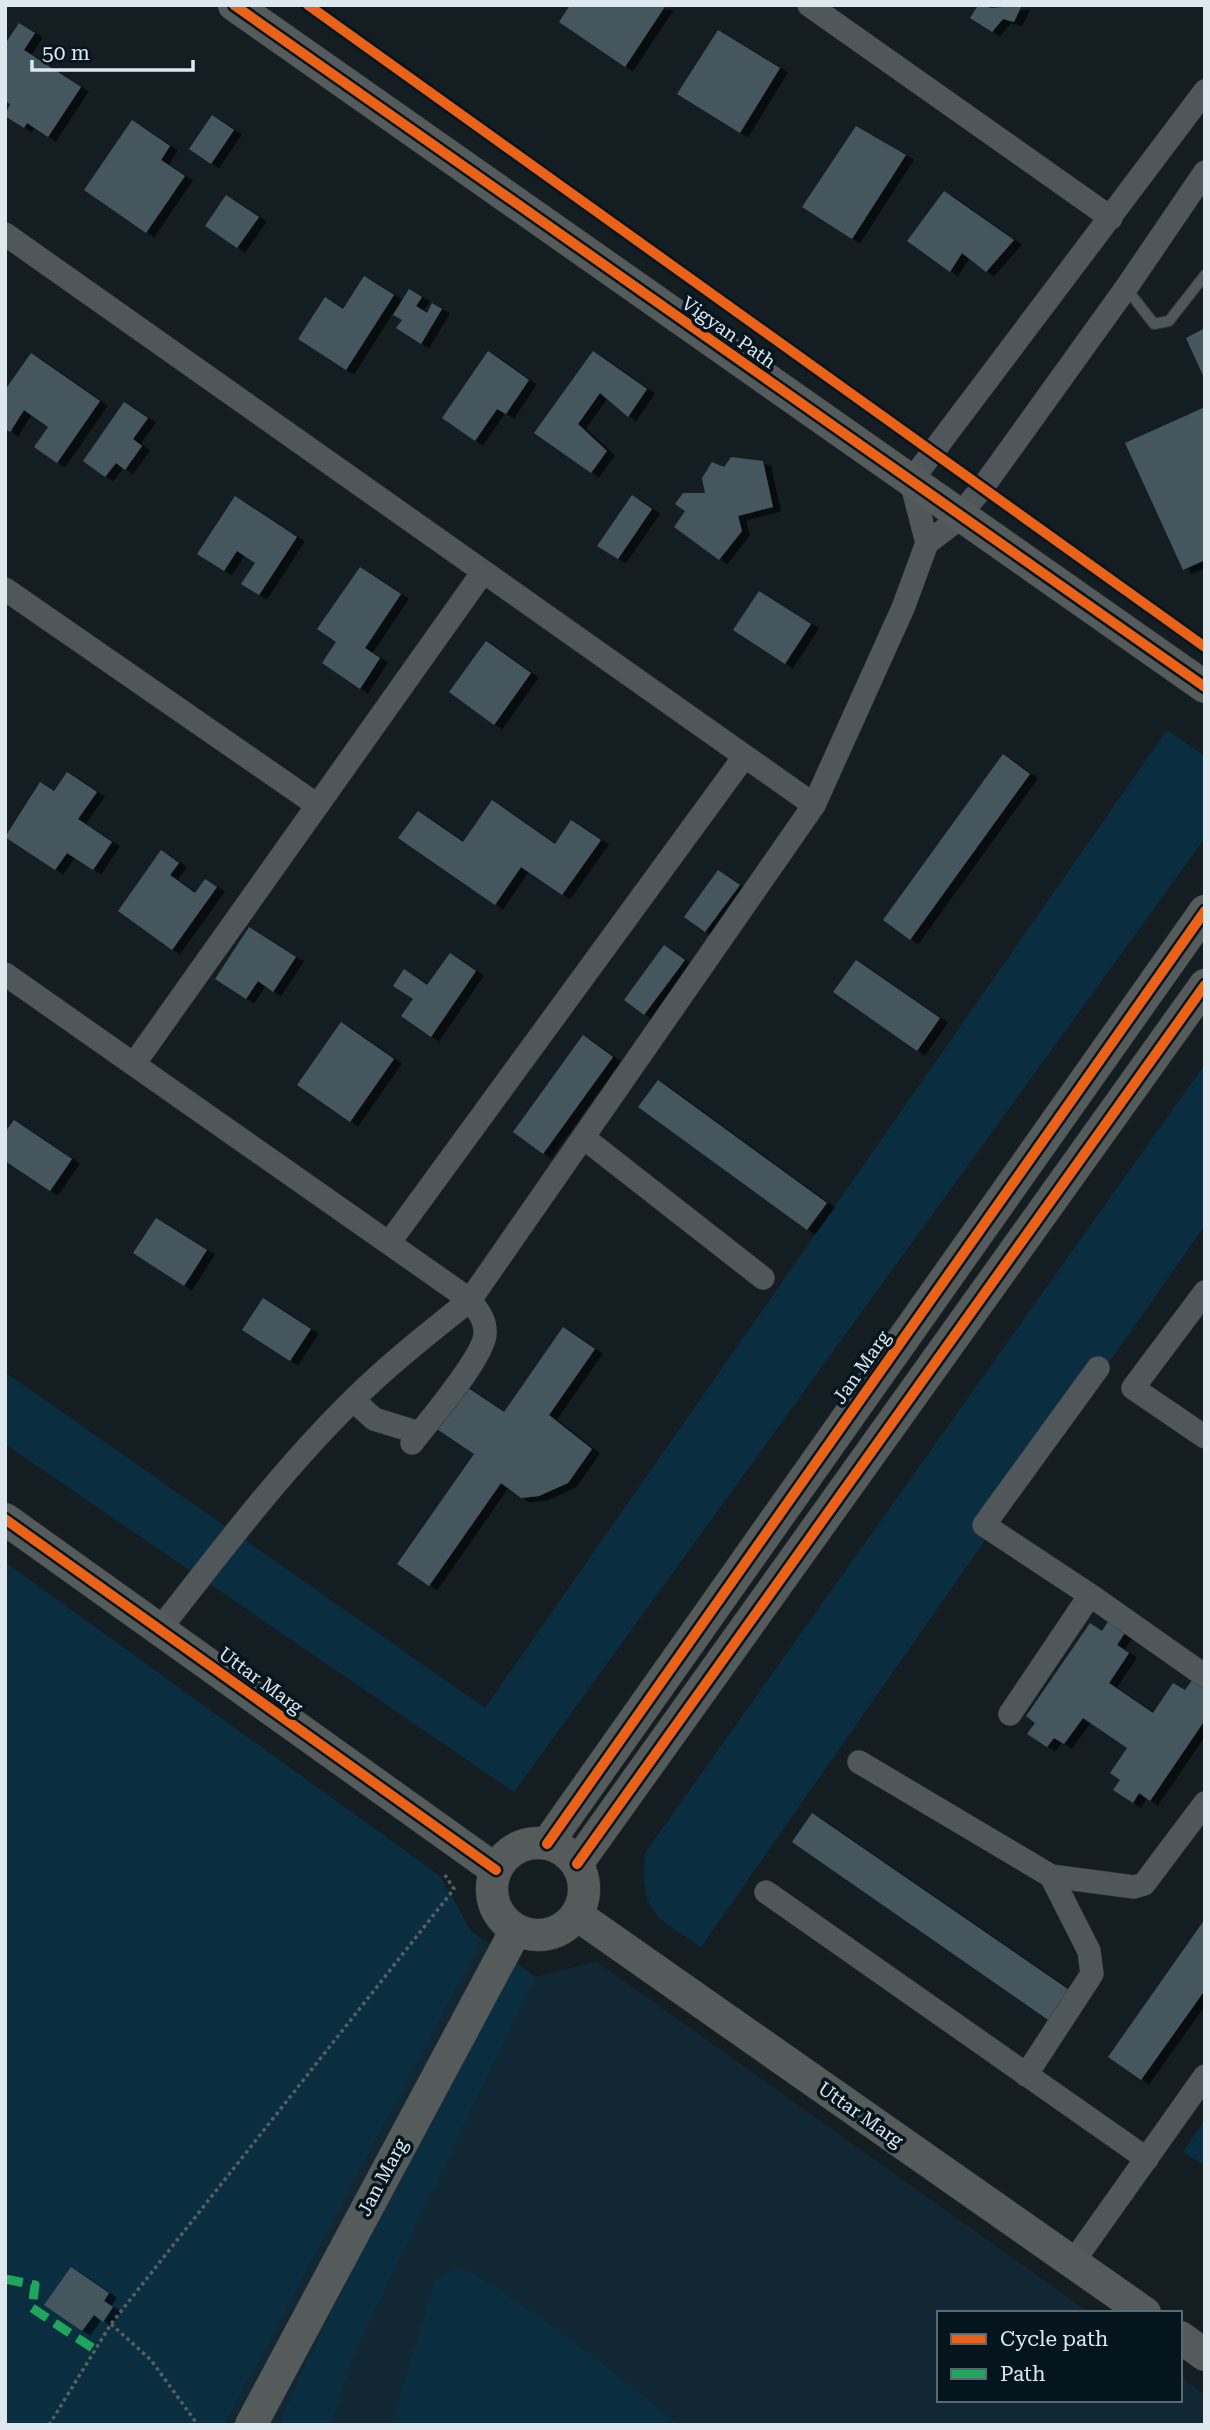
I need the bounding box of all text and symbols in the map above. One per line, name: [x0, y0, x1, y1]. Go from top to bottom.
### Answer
scale bar: [32, 28, 192, 72]
text: 50 m: [42, 41, 90, 65]
street label: Vigyan Path: [677, 292, 780, 373]
street label: Jan Marg: [828, 1326, 895, 1408]
street label: Uttar Marg: [214, 1642, 308, 1719]
street label: Uttar Marg: [814, 2077, 908, 2152]
street label: Jan Marg: [353, 2135, 412, 2220]
legend: [937, 2311, 1182, 2402]
text: Cycle path: [1000, 2327, 1109, 2351]
text: Path: [1000, 2362, 1046, 2386]

